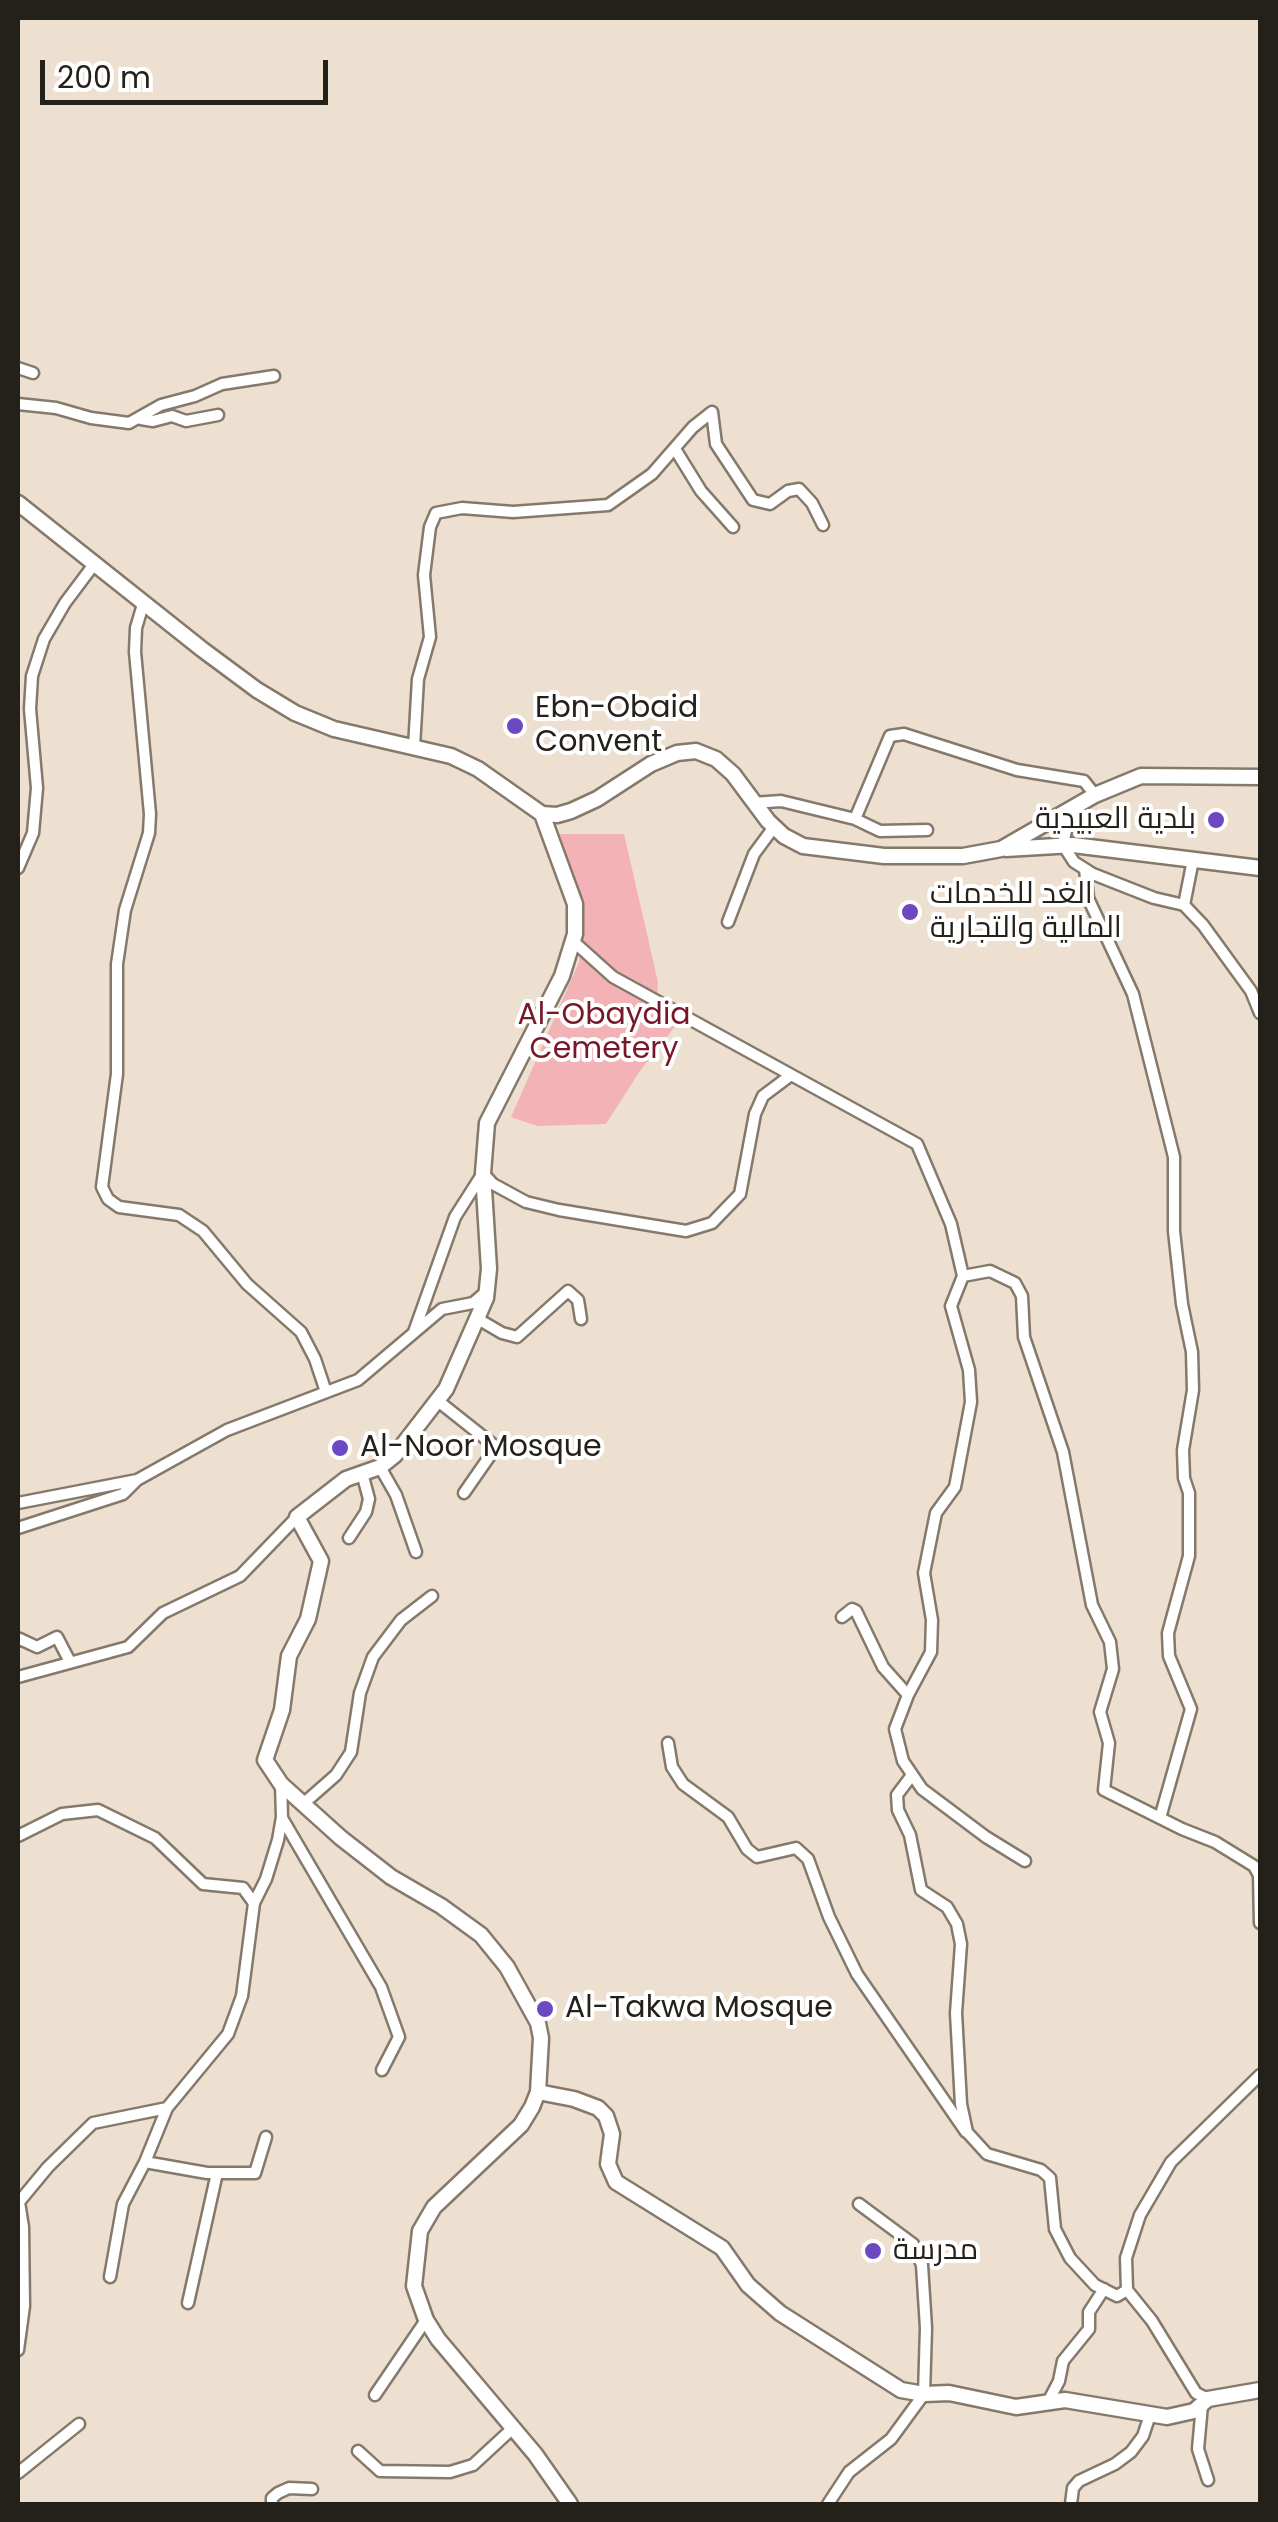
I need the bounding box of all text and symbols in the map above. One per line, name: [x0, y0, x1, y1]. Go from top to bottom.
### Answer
scale bar: [45, 40, 332, 102]
text: 200 m: [57, 56, 151, 99]
place label: Ebn-Obaid Convent: [535, 691, 698, 762]
marker: Ebn-Obaid Convent: [504, 715, 526, 737]
place label: بلدية العبيدية: [1035, 802, 1196, 838]
marker: بلدية العبيدية: [1205, 809, 1227, 831]
place label: الغد للخدمات المالية والتجارية: [930, 877, 1122, 948]
marker: الغد للخدمات المالية والتجارية: [899, 901, 921, 923]
park label: Al-Obaydia Cemetery: [517, 998, 691, 1068]
place label: Al-Noor Mosque: [360, 1430, 602, 1466]
marker: Al-Noor Mosque: [329, 1437, 351, 1459]
place label: Al-Takwa Mosque: [565, 1991, 833, 2027]
marker: Al-Takwa Mosque: [534, 1998, 556, 2020]
place label: مدرسة: [893, 2233, 978, 2269]
marker: مدرسة: [862, 2240, 884, 2262]

